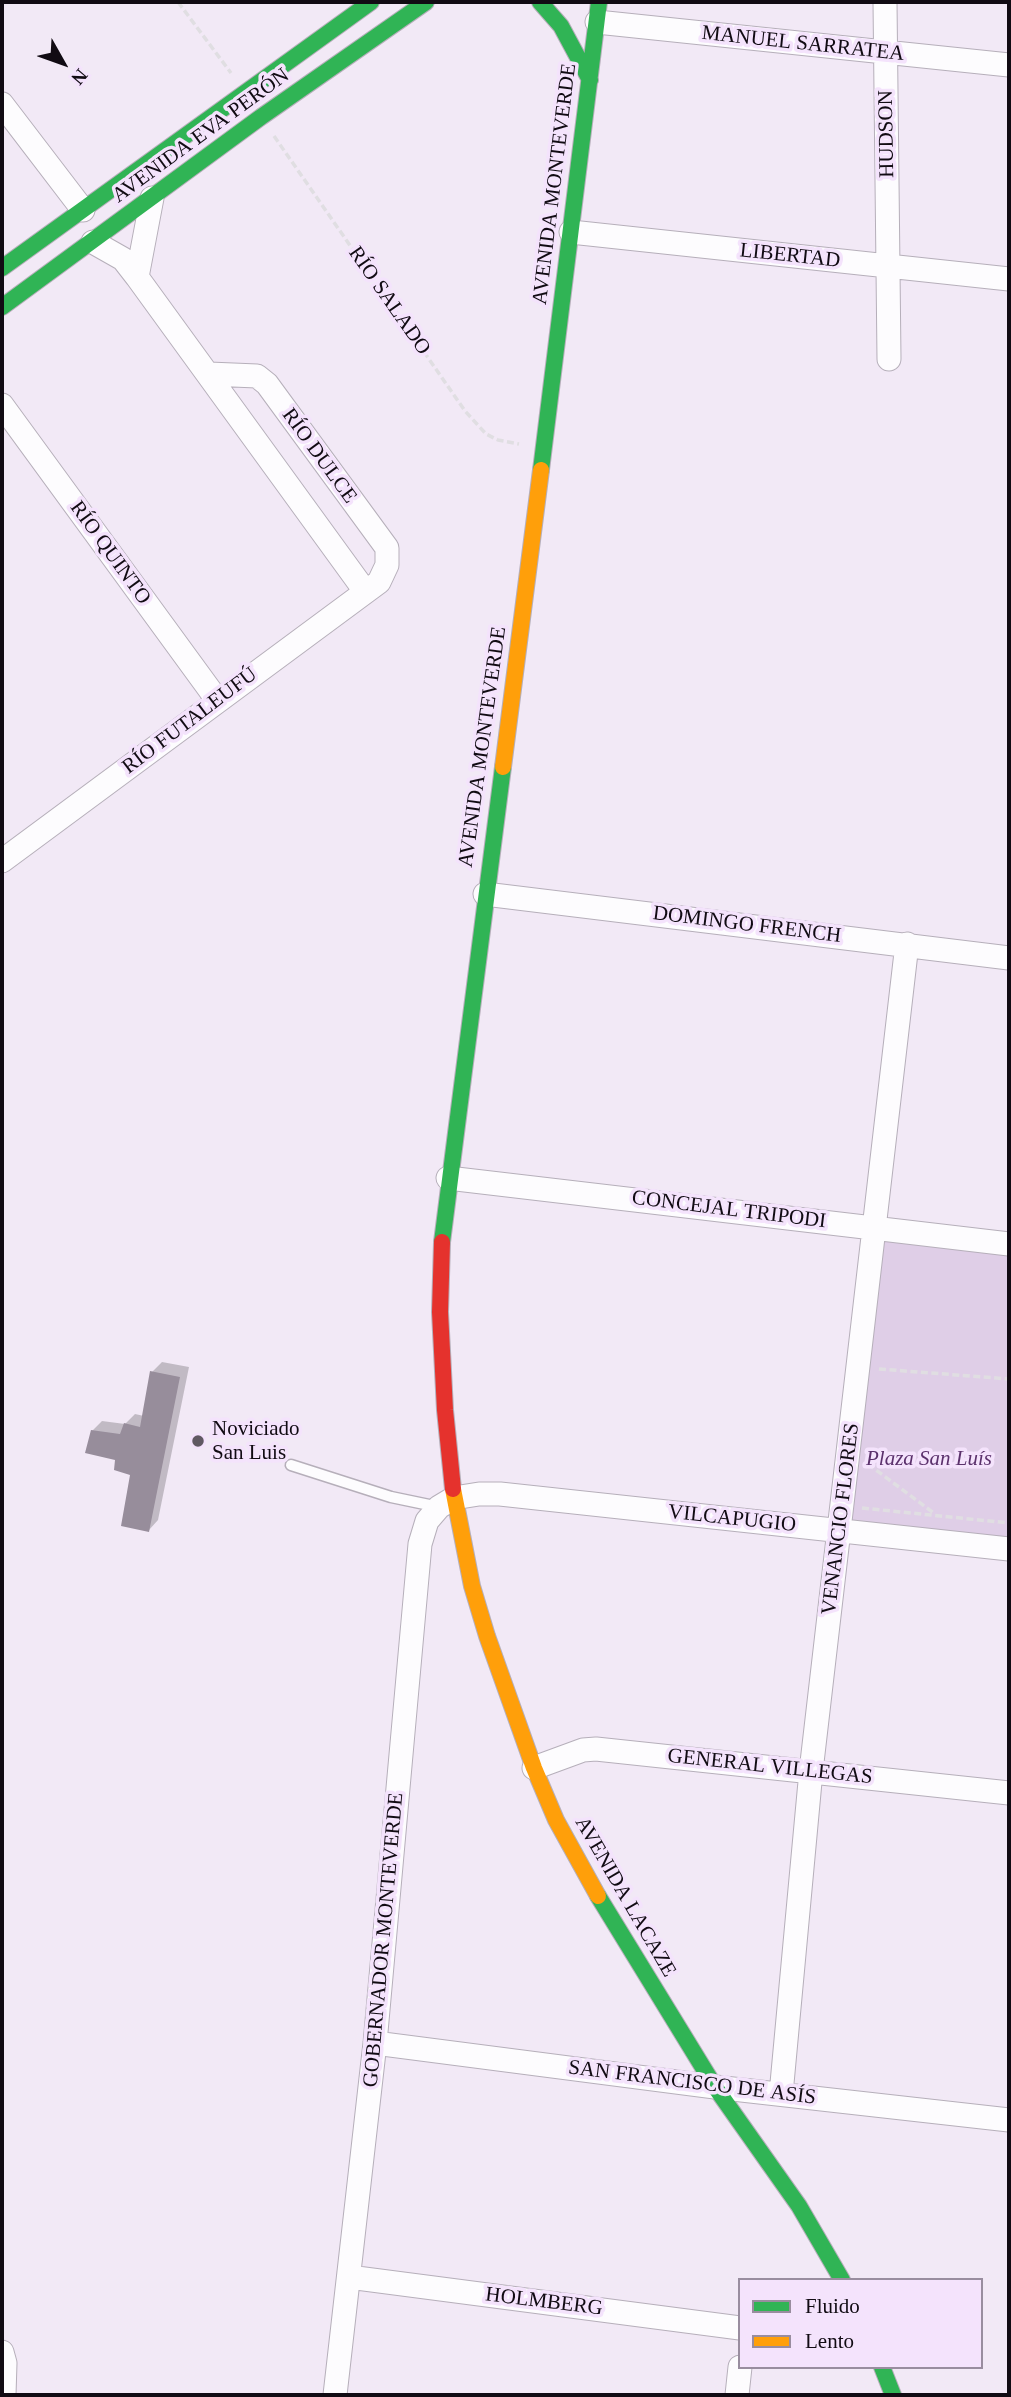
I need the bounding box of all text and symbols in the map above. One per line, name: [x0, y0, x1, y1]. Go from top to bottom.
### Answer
street label: MANUEL SARRATEA: [700, 21, 906, 67]
north arrow: [28, 28, 98, 98]
street label: AVENIDA MONTEVERDE: [528, 62, 582, 306]
street label: AVENIDA EVA PERÓN: [108, 63, 294, 209]
text: N: [67, 65, 92, 89]
street label: HUDSON: [874, 90, 900, 178]
street label: LIBERTAD: [739, 238, 841, 274]
street label: RÍO SALADO: [342, 242, 436, 360]
street label: RÍO DULCE: [276, 404, 362, 508]
street label: RÍO QUINTO: [64, 496, 156, 610]
street label: AVENIDA MONTEVERDE: [454, 625, 512, 869]
street label: RÍO FUTALEUFÚ: [118, 662, 262, 780]
street label: DOMINGO FRENCH: [651, 901, 843, 949]
street label: CONCEJAL TRIPODI: [630, 1186, 828, 1234]
place label: Noviciado San Luis: [212, 1416, 299, 1466]
street label: VENANCIO FLORES: [817, 1422, 865, 1616]
marker: Noviciado San Luis: [190, 1433, 206, 1449]
park label: Plaza San Luís: [866, 1446, 992, 1472]
street label: VILCAPUGIO: [667, 1500, 797, 1538]
street label: GENERAL VILLEGAS: [666, 1744, 874, 1790]
street label: GOBERNADOR MONTEVERDE: [359, 1792, 409, 2088]
street label: AVENIDA LACAZE: [569, 1812, 681, 1982]
street label: SAN FRANCISCO DE ASÍS: [567, 2055, 817, 2111]
legend: [738, 2278, 983, 2369]
street label: HOLMBERG: [484, 2282, 604, 2322]
text: Fluido: [805, 2294, 860, 2318]
text: Lento: [805, 2329, 854, 2353]

